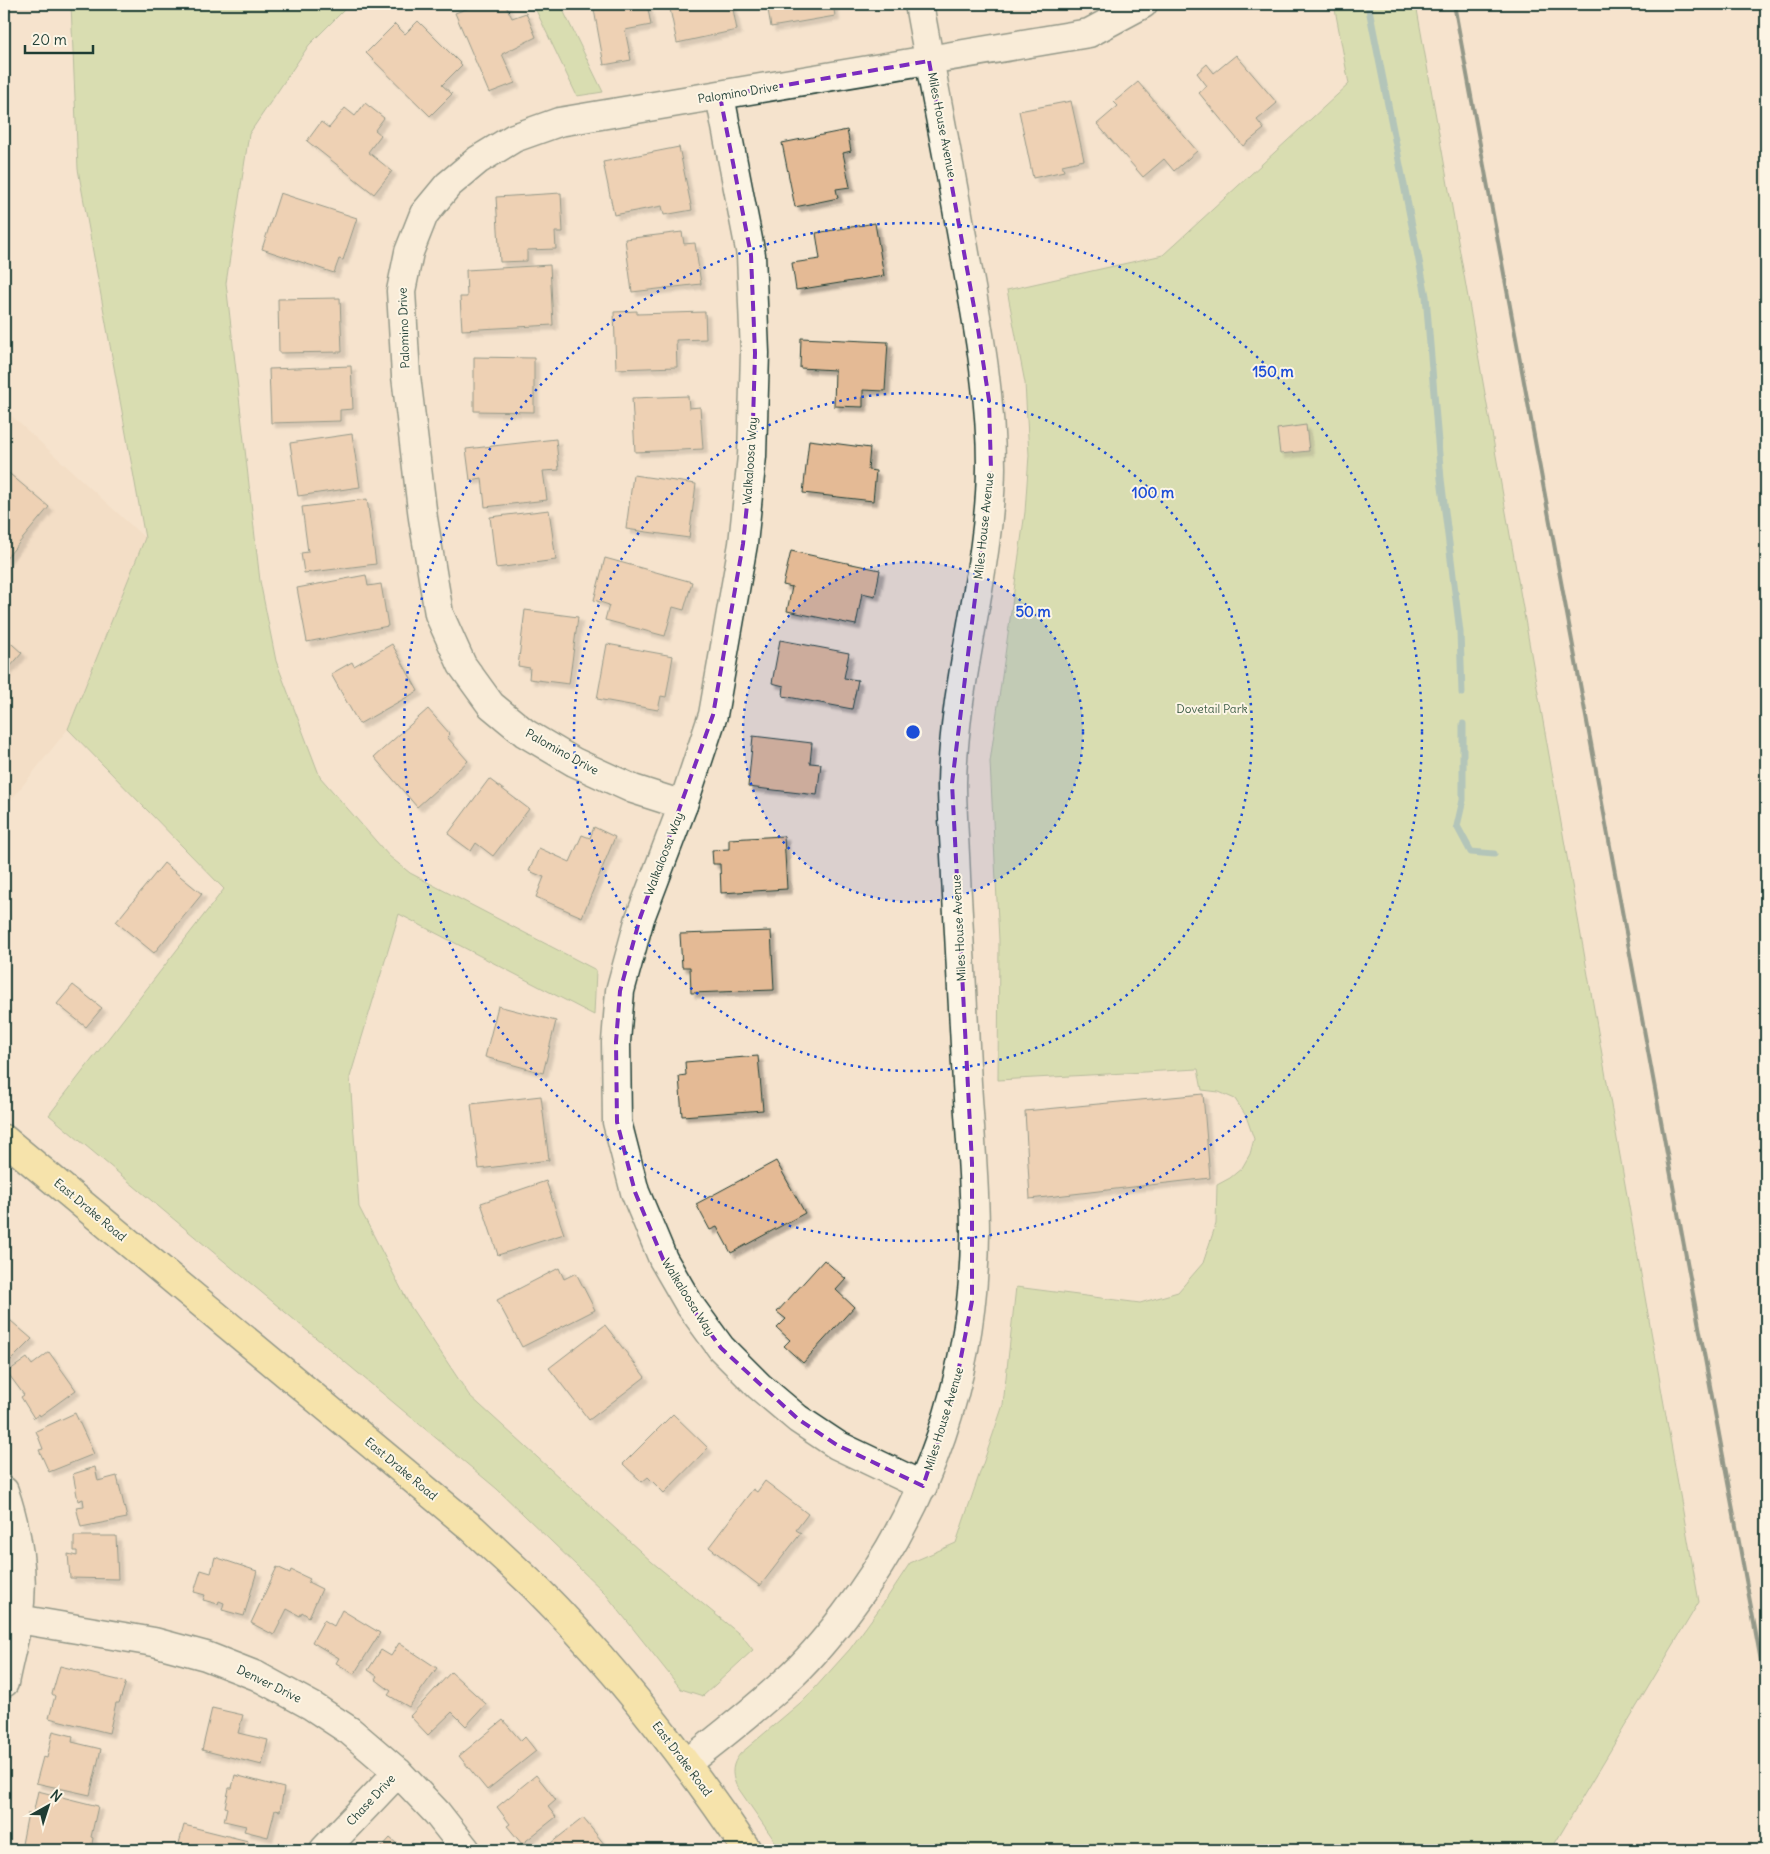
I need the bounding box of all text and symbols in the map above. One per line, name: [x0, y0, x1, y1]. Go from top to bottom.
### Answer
scale bar: [25, 22, 92, 54]
text: 20 m: [32, 30, 67, 49]
street label: Miles House Avenue: [925, 71, 960, 179]
street label: Palomino Drive: [697, 79, 779, 106]
street label: Palomino Drive: [395, 287, 412, 369]
text: 150 m: [1252, 362, 1294, 381]
street label: Walkaloosa Way: [739, 416, 760, 506]
street label: Miles House Avenue: [970, 472, 997, 580]
text: 100 m: [1132, 483, 1174, 502]
text: 50 m: [1015, 602, 1051, 621]
park label: Dovetail Park: [1176, 701, 1248, 716]
centre of rings: [904, 723, 922, 741]
street label: Palomino Drive: [523, 725, 601, 778]
street label: Walkaloosa Way: [641, 810, 686, 898]
street label: Miles House Avenue: [948, 874, 969, 982]
street label: East Drake Road: [51, 1175, 130, 1244]
street label: Walkaloosa Way: [659, 1255, 718, 1338]
street label: Miles House Avenue: [921, 1365, 966, 1472]
street label: East Drake Road: [362, 1434, 441, 1503]
street label: Denver Drive: [234, 1661, 304, 1706]
street label: East Drake Road: [649, 1718, 715, 1799]
street label: Chase Drive: [343, 1771, 398, 1828]
north arrow: [22, 1782, 72, 1832]
text: N: [47, 1786, 66, 1806]

